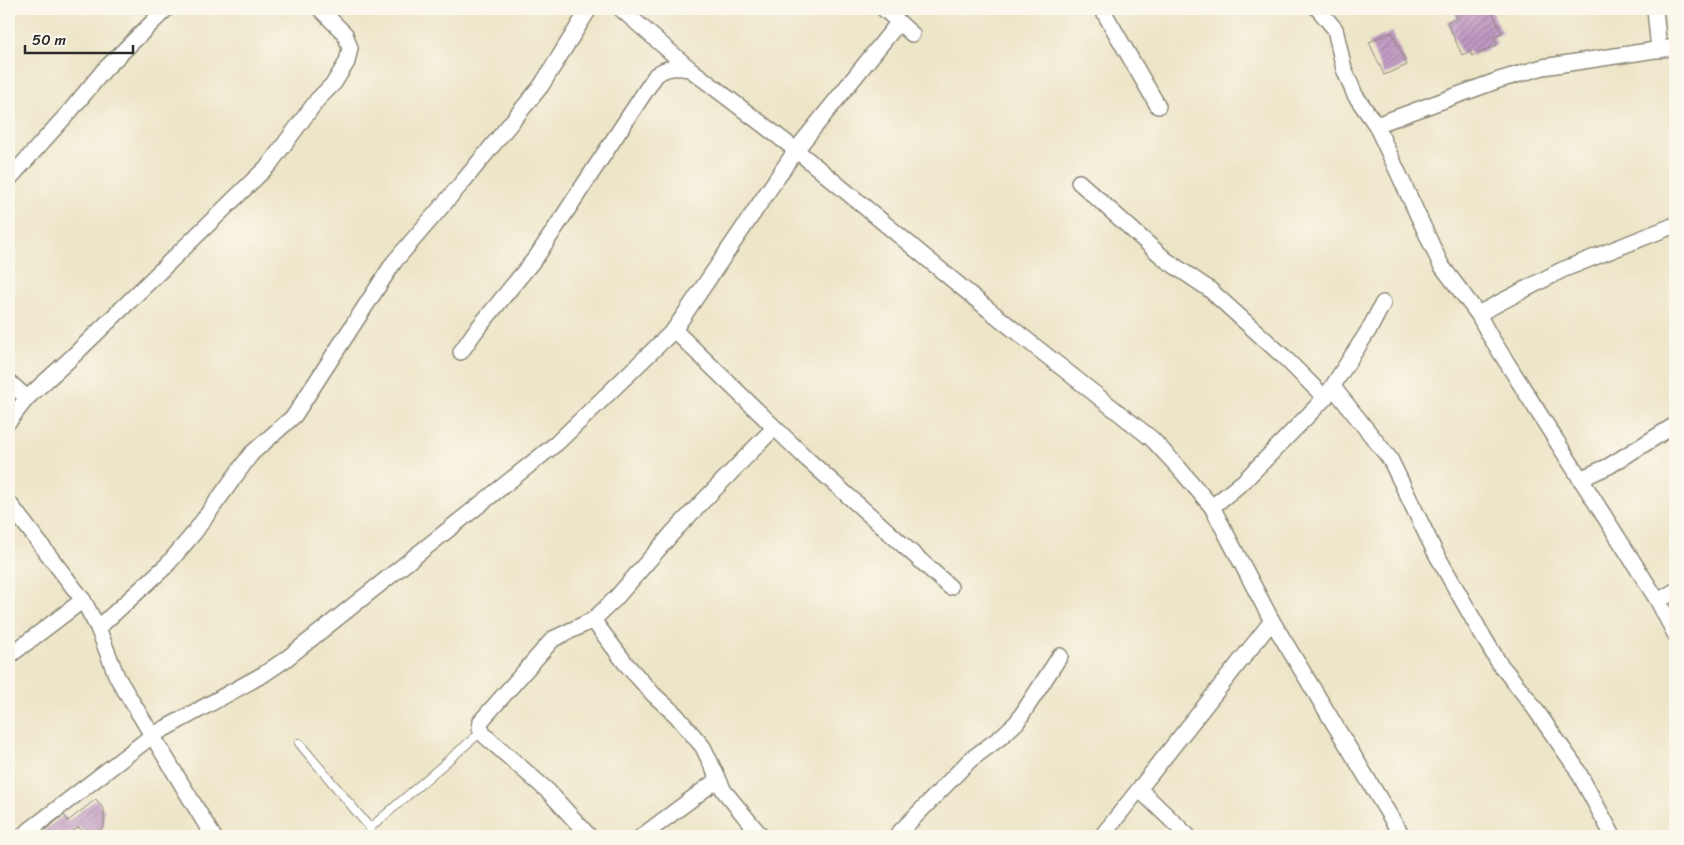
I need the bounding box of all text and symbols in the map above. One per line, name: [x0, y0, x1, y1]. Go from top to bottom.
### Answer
scale bar: [25, 22, 132, 54]
text: 50 m: [32, 27, 67, 53]

